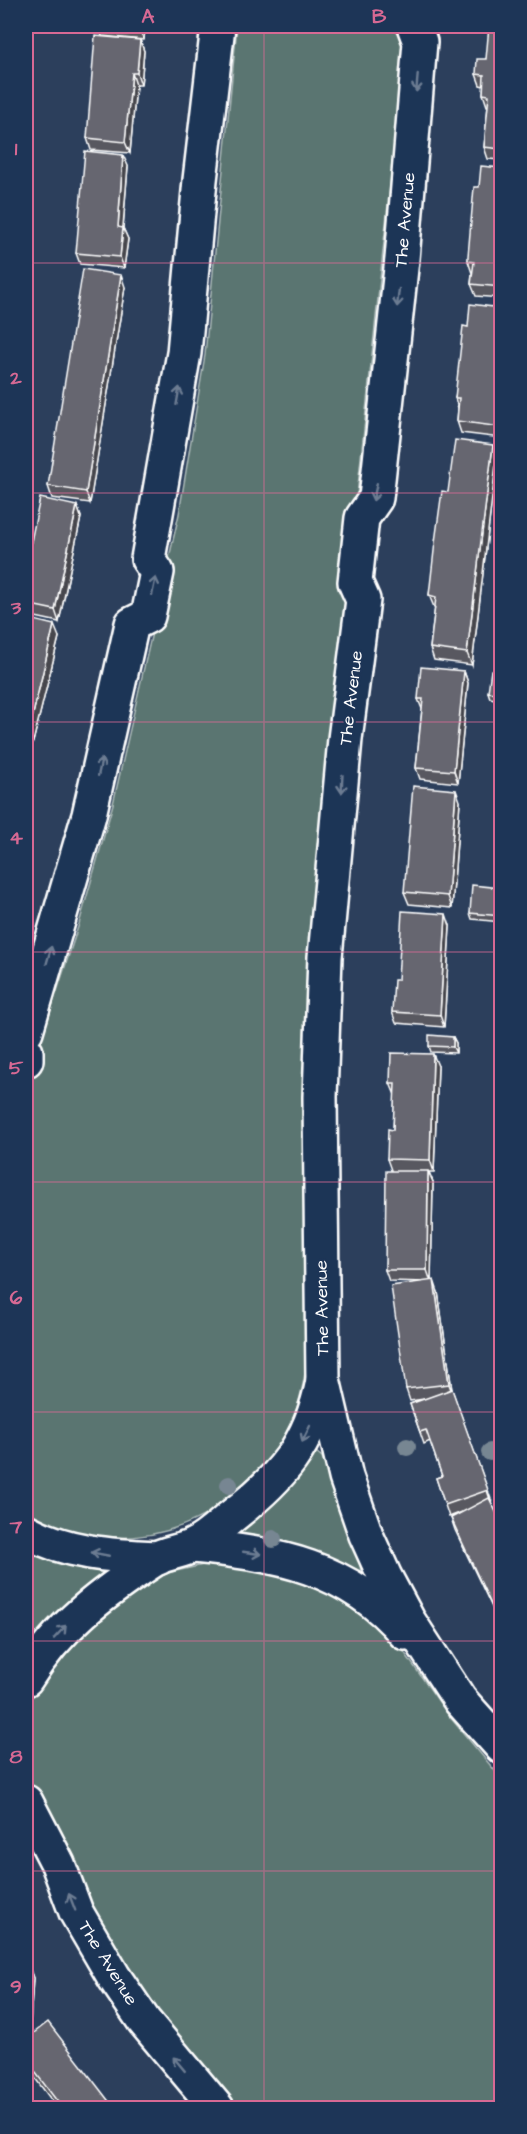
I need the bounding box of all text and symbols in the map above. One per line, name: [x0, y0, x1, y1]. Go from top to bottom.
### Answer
text: A: [142, 3, 155, 31]
text: B: [372, 3, 387, 31]
one-way arrow: [411, 72, 422, 92]
text: 1: [15, 135, 18, 163]
street label: The Avenue: [388, 171, 422, 269]
one-way arrow: [392, 288, 403, 308]
text: 2: [9, 364, 22, 392]
one-way arrow: [172, 387, 183, 407]
one-way arrow: [369, 482, 381, 501]
one-way arrow: [149, 576, 160, 596]
text: 3: [10, 594, 22, 622]
street label: The Avenue: [333, 649, 369, 747]
one-way arrow: [94, 758, 106, 777]
one-way arrow: [336, 774, 347, 794]
text: 4: [9, 824, 23, 852]
one-way arrow: [44, 946, 55, 965]
text: 5: [9, 1054, 24, 1082]
street label: The Avenue: [309, 1260, 335, 1356]
text: 6: [10, 1284, 23, 1312]
one-way arrow: [299, 1425, 311, 1443]
text: 7: [9, 1513, 23, 1541]
one-way arrow: [242, 1547, 261, 1558]
one-way arrow: [90, 1548, 110, 1559]
one-way arrow: [53, 1625, 67, 1640]
text: 8: [10, 1743, 23, 1771]
one-way arrow: [66, 1893, 77, 1912]
street label: The Avenue: [72, 1916, 144, 2010]
text: 9: [10, 1973, 22, 2001]
one-way arrow: [173, 2056, 186, 2072]

